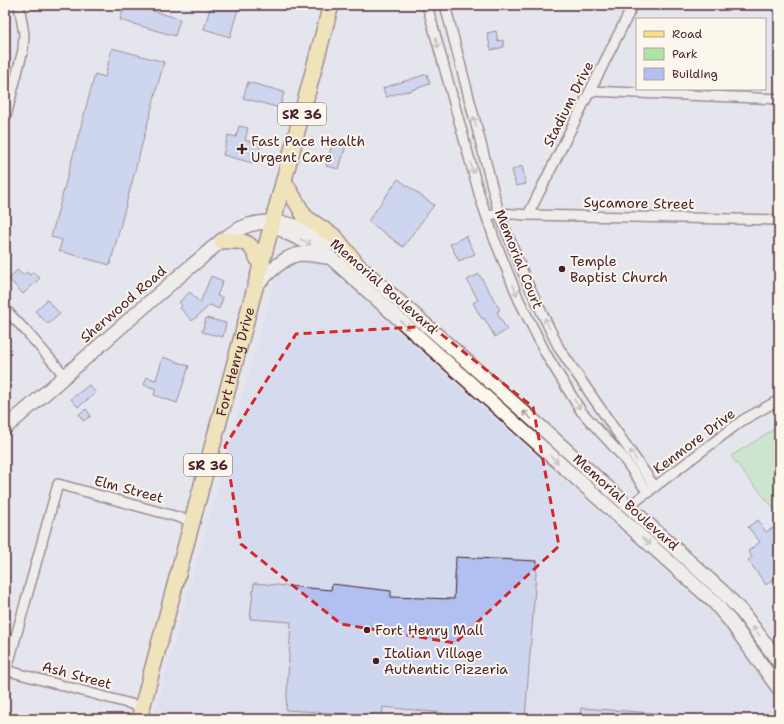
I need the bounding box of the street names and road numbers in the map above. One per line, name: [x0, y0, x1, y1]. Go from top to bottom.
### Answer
street label: Stadium Drive: [539, 58, 597, 150]
road number: SR 36: [278, 103, 326, 125]
street label: Sycamore Street: [583, 193, 695, 213]
street label: Memorial Court: [491, 206, 547, 312]
street label: Memorial Boulevard: [327, 235, 441, 338]
street label: Sherwood Road: [76, 262, 170, 346]
street label: Fort Henry Drive: [212, 305, 258, 418]
street label: Kenmore Drive: [649, 404, 739, 478]
street label: Memorial Boulevard: [569, 450, 683, 554]
road number: SR 36: [184, 454, 232, 476]
street label: Elm Street: [92, 471, 166, 507]
street label: Ash Street: [40, 657, 114, 693]

